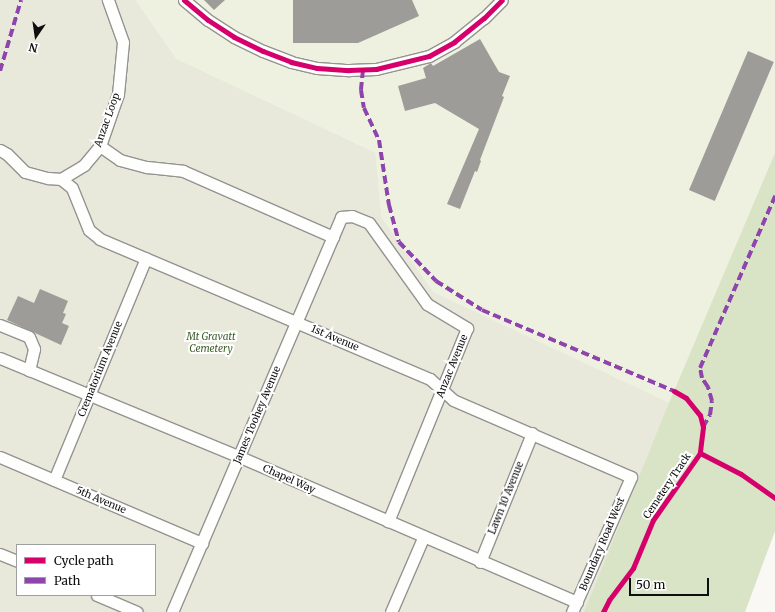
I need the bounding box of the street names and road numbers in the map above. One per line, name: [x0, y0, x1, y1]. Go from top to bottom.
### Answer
street label: Anzac Loop: [92, 91, 122, 149]
street label: Crematorium Avenue: [75, 320, 125, 418]
street label: 1st Avenue: [309, 323, 361, 353]
street label: Anzac Avenue: [434, 333, 470, 399]
street label: James Toohey Avenue: [231, 364, 283, 466]
street label: Cemetery Track: [641, 451, 693, 521]
street label: Lawn 10 Avenue: [486, 460, 526, 536]
street label: Chapel Way: [261, 462, 317, 496]
street label: 5th Avenue: [74, 484, 128, 516]
street label: Boundary Road West: [577, 496, 627, 592]

